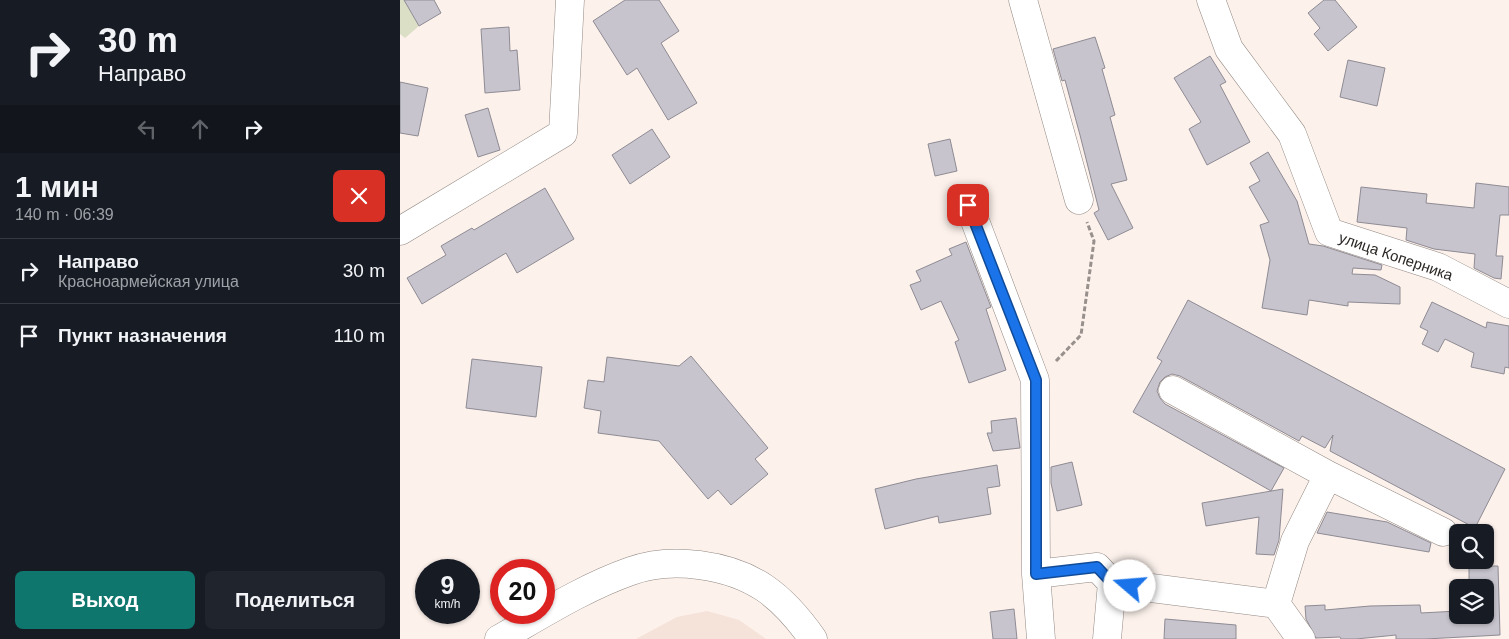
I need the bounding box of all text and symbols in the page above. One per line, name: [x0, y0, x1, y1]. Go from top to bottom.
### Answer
icon: right: [15, 20, 80, 85]
text: 30 m: [98, 20, 178, 59]
text: Направо: [98, 61, 186, 86]
icon: left: [133, 115, 161, 143]
icon: ahead: [186, 115, 214, 143]
icon: right: [239, 115, 267, 143]
text: 1 мин: [15, 170, 99, 203]
button: close: [333, 170, 385, 222]
pin: [947, 184, 989, 226]
icon: arrive: [954, 191, 982, 219]
text: 140 m · 06:39: [15, 206, 114, 223]
street label: улица Коперника: [1337, 229, 1456, 284]
text: Направо: [58, 251, 139, 272]
icon: right: [15, 257, 43, 285]
text: 30 m: [343, 260, 385, 281]
text: Красноармейская улица: [58, 273, 239, 290]
icon: arrive: [15, 322, 43, 350]
text: Пункт назначения: [58, 325, 227, 346]
text: 110 m: [334, 325, 385, 346]
map controls: [1449, 524, 1494, 624]
button: search: [1449, 524, 1494, 569]
speed limit sign: 20: [490, 559, 555, 624]
position arrow: [1103, 559, 1155, 611]
button: Выход: [15, 571, 195, 629]
button: Поделиться: [205, 571, 385, 629]
text: 9: [441, 571, 454, 599]
button: layers: [1449, 579, 1494, 624]
text: km/h: [434, 597, 461, 611]

